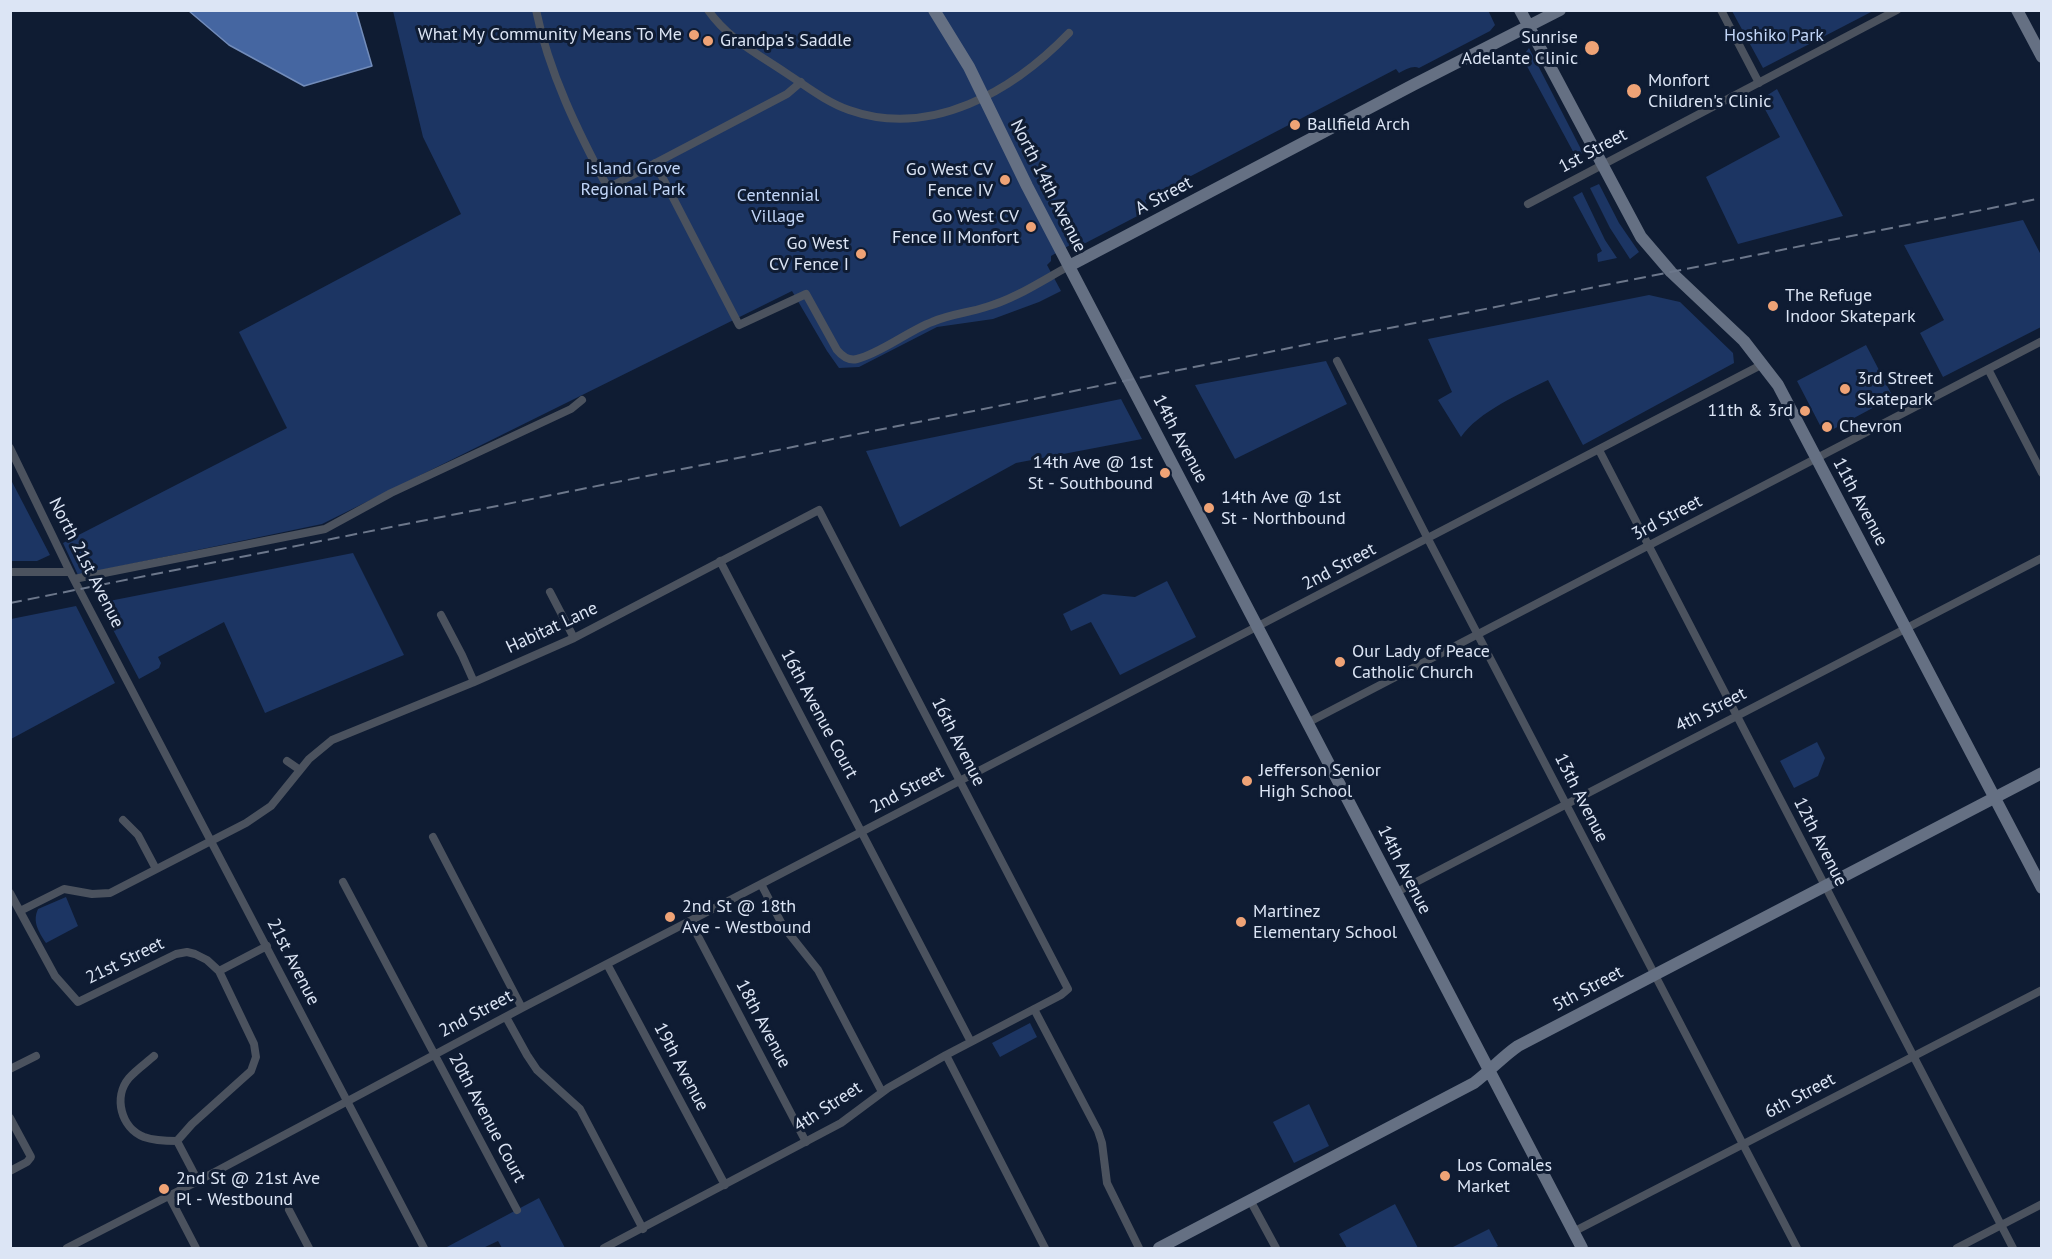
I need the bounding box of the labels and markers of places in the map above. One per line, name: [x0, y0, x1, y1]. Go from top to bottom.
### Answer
place label: What My Community Means To Me: [418, 24, 682, 46]
place label: Sunrise Adelante Clinic: [1462, 27, 1578, 70]
marker: What My Community Means To Me: [687, 28, 701, 42]
place label: Grandpa's Saddle: [720, 30, 852, 52]
marker: Grandpa's Saddle: [701, 34, 715, 48]
marker: Sunrise Adelante Clinic: [1583, 39, 1601, 57]
place label: Monfort Children's Clinic: [1648, 70, 1771, 112]
marker: Monfort Children's Clinic: [1625, 82, 1643, 100]
place label: Ballfield Arch: [1307, 114, 1410, 136]
marker: Ballfield Arch: [1288, 118, 1302, 132]
place label: Go West CV Fence IV: [906, 159, 993, 201]
marker: Go West CV Fence IV: [998, 173, 1012, 187]
place label: Go West CV Fence II Monfort: [892, 206, 1019, 248]
marker: Go West CV Fence II Monfort: [1024, 220, 1038, 234]
place label: Go West CV Fence I: [769, 233, 849, 276]
marker: Go West CV Fence I: [854, 247, 868, 261]
place label: The Refuge Indoor Skatepark: [1785, 285, 1916, 328]
marker: The Refuge Indoor Skatepark: [1766, 299, 1780, 313]
place label: 3rd Street Skatepark: [1857, 368, 1933, 410]
marker: 3rd Street Skatepark: [1838, 382, 1852, 396]
place label: 11th & 3rd: [1708, 400, 1793, 422]
marker: 11th & 3rd: [1798, 404, 1812, 418]
place label: Chevron: [1839, 416, 1902, 438]
marker: Chevron: [1820, 420, 1834, 434]
place label: 14th Ave @ 1st St - Southbound: [1028, 452, 1153, 494]
marker: 14th Ave @ 1st St - Southbound: [1158, 466, 1172, 480]
place label: 14th Ave @ 1st St - Northbound: [1221, 487, 1346, 530]
marker: 14th Ave @ 1st St - Northbound: [1202, 501, 1216, 515]
place label: Our Lady of Peace Catholic Church: [1352, 641, 1490, 684]
marker: Our Lady of Peace Catholic Church: [1333, 655, 1347, 669]
place label: Jefferson Senior High School: [1259, 760, 1381, 802]
marker: Jefferson Senior High School: [1240, 774, 1254, 788]
place label: 2nd St @ 18th Ave - Westbound: [682, 896, 811, 938]
place label: Martinez Elementary School: [1253, 901, 1397, 944]
marker: 2nd St @ 18th Ave - Westbound: [663, 910, 677, 924]
marker: Martinez Elementary School: [1234, 915, 1248, 929]
place label: Los Comales Market: [1457, 1155, 1552, 1198]
place label: 2nd St @ 21st Ave Pl - Westbound: [176, 1168, 320, 1210]
marker: Los Comales Market: [1438, 1169, 1452, 1183]
marker: 2nd St @ 21st Ave Pl - Westbound: [157, 1182, 171, 1196]

